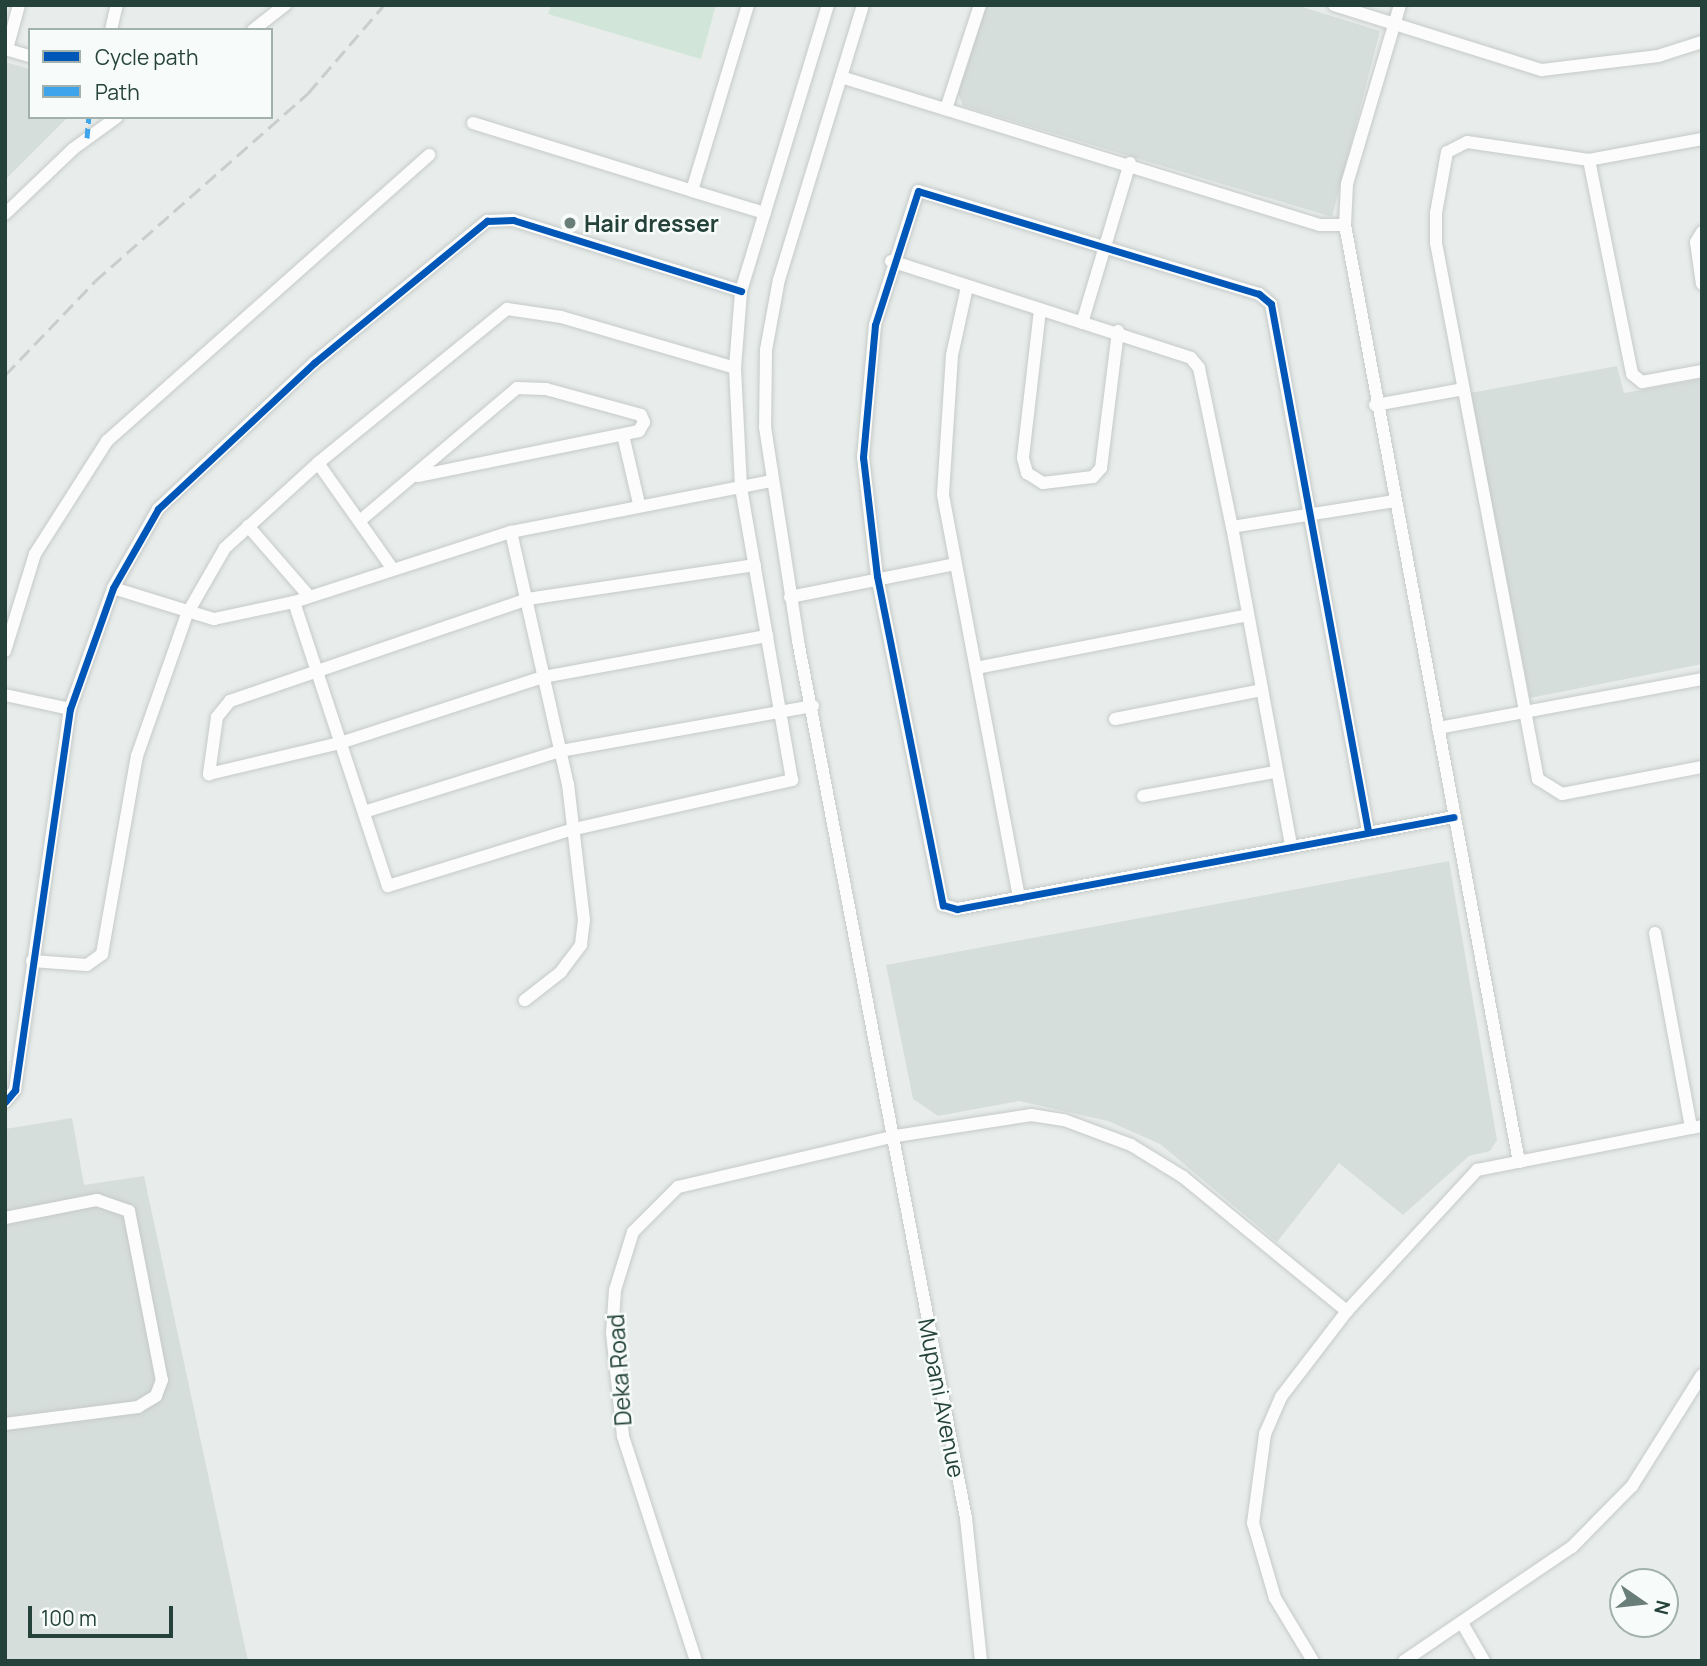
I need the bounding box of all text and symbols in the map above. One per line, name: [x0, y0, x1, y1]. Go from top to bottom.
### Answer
legend: [28, 28, 273, 119]
text: Cycle path: [95, 43, 198, 71]
text: Path: [95, 78, 140, 106]
place label: Hair dresser: [584, 209, 719, 237]
marker: Hair dresser: [562, 215, 578, 231]
street label: Deka Road: [601, 1313, 637, 1427]
street label: Mupani Avenue: [913, 1316, 971, 1480]
north arrow: [1609, 1568, 1679, 1638]
scale bar: [32, 1592, 177, 1636]
text: N: [1648, 1598, 1677, 1617]
text: 100 m: [41, 1604, 97, 1632]

